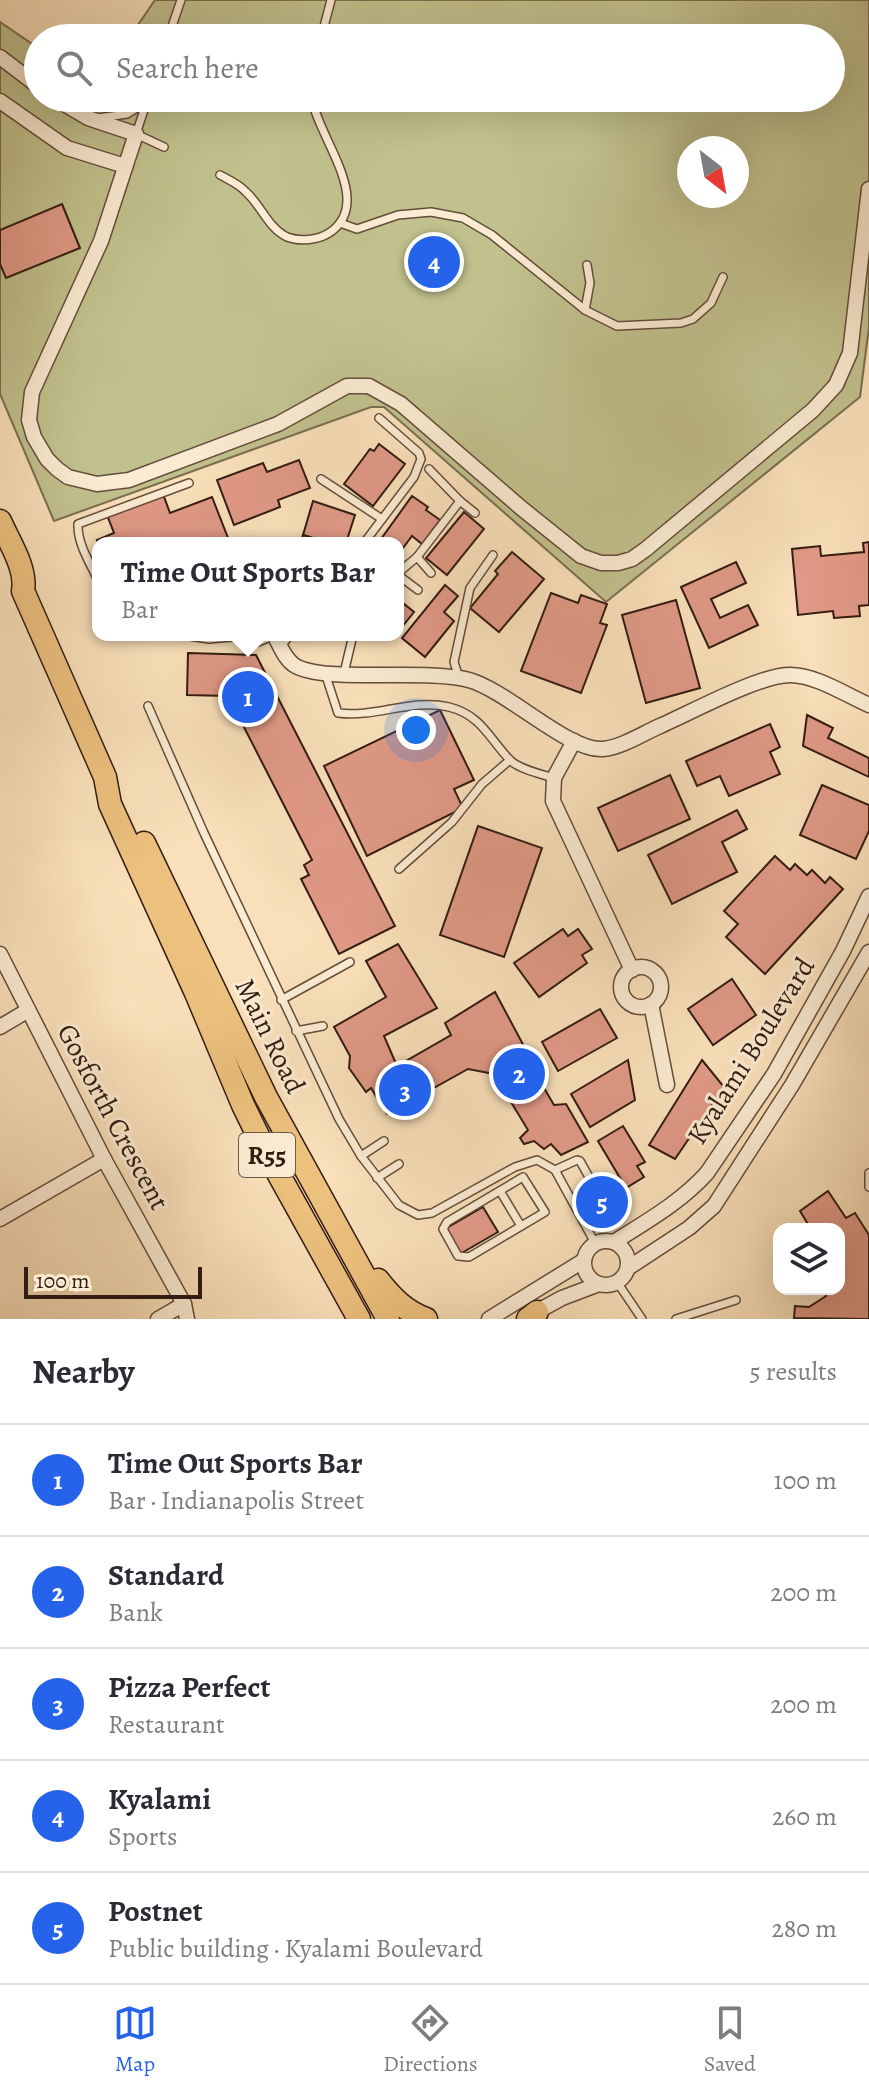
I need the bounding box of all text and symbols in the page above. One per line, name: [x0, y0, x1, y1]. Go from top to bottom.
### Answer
search box: [24, 24, 845, 112]
icon: search: [52, 46, 96, 90]
text: Search here: [116, 48, 259, 88]
north arrow: [677, 136, 749, 208]
pin: 4: [408, 232, 460, 292]
popup: [92, 537, 404, 641]
text: Time Out Sports Bar: [121, 552, 375, 592]
text: Bar: [121, 592, 158, 627]
pin: 1: [222, 667, 274, 727]
your location: [396, 710, 436, 750]
street label: Kyalami Boulevard: [678, 949, 824, 1152]
street label: Main Road: [226, 972, 315, 1101]
street label: Gosforth Crescent: [48, 1017, 178, 1217]
pin: 2: [493, 1044, 545, 1104]
pin: 3: [379, 1060, 431, 1120]
road number: R55: [239, 1133, 295, 1177]
pin: 5: [576, 1172, 628, 1232]
map controls: [773, 1223, 845, 1295]
button: layers: [773, 1223, 845, 1295]
scale bar: [24, 1263, 202, 1299]
text: 100 m: [36, 1266, 90, 1296]
text: Nearby: [32, 1348, 135, 1395]
text: 5 results: [749, 1354, 837, 1389]
text: Time Out Sports Bar: [108, 1443, 363, 1483]
text: 1: [53, 1463, 63, 1498]
text: 100 m: [774, 1463, 837, 1498]
text: Bar · Indianapolis Street: [108, 1483, 364, 1518]
text: Standard: [108, 1555, 224, 1595]
text: 2: [52, 1575, 64, 1610]
text: 200 m: [770, 1575, 837, 1610]
text: Bank: [108, 1595, 163, 1630]
text: Pizza Perfect: [108, 1667, 270, 1707]
text: 3: [52, 1687, 64, 1722]
text: 200 m: [770, 1687, 837, 1722]
text: Restaurant: [108, 1707, 225, 1742]
text: Kyalami: [108, 1779, 211, 1819]
text: 4: [52, 1799, 64, 1834]
text: 260 m: [772, 1799, 837, 1834]
text: Sports: [108, 1819, 177, 1854]
text: Postnet: [108, 1891, 203, 1931]
text: 5: [52, 1911, 64, 1946]
text: 280 m: [771, 1911, 837, 1946]
text: Public building · Kyalami Boulevard: [108, 1931, 483, 1966]
tab: Map: [113, 2001, 157, 2079]
tab: Directions: [383, 2001, 478, 2079]
tab: Saved: [704, 2001, 756, 2079]

